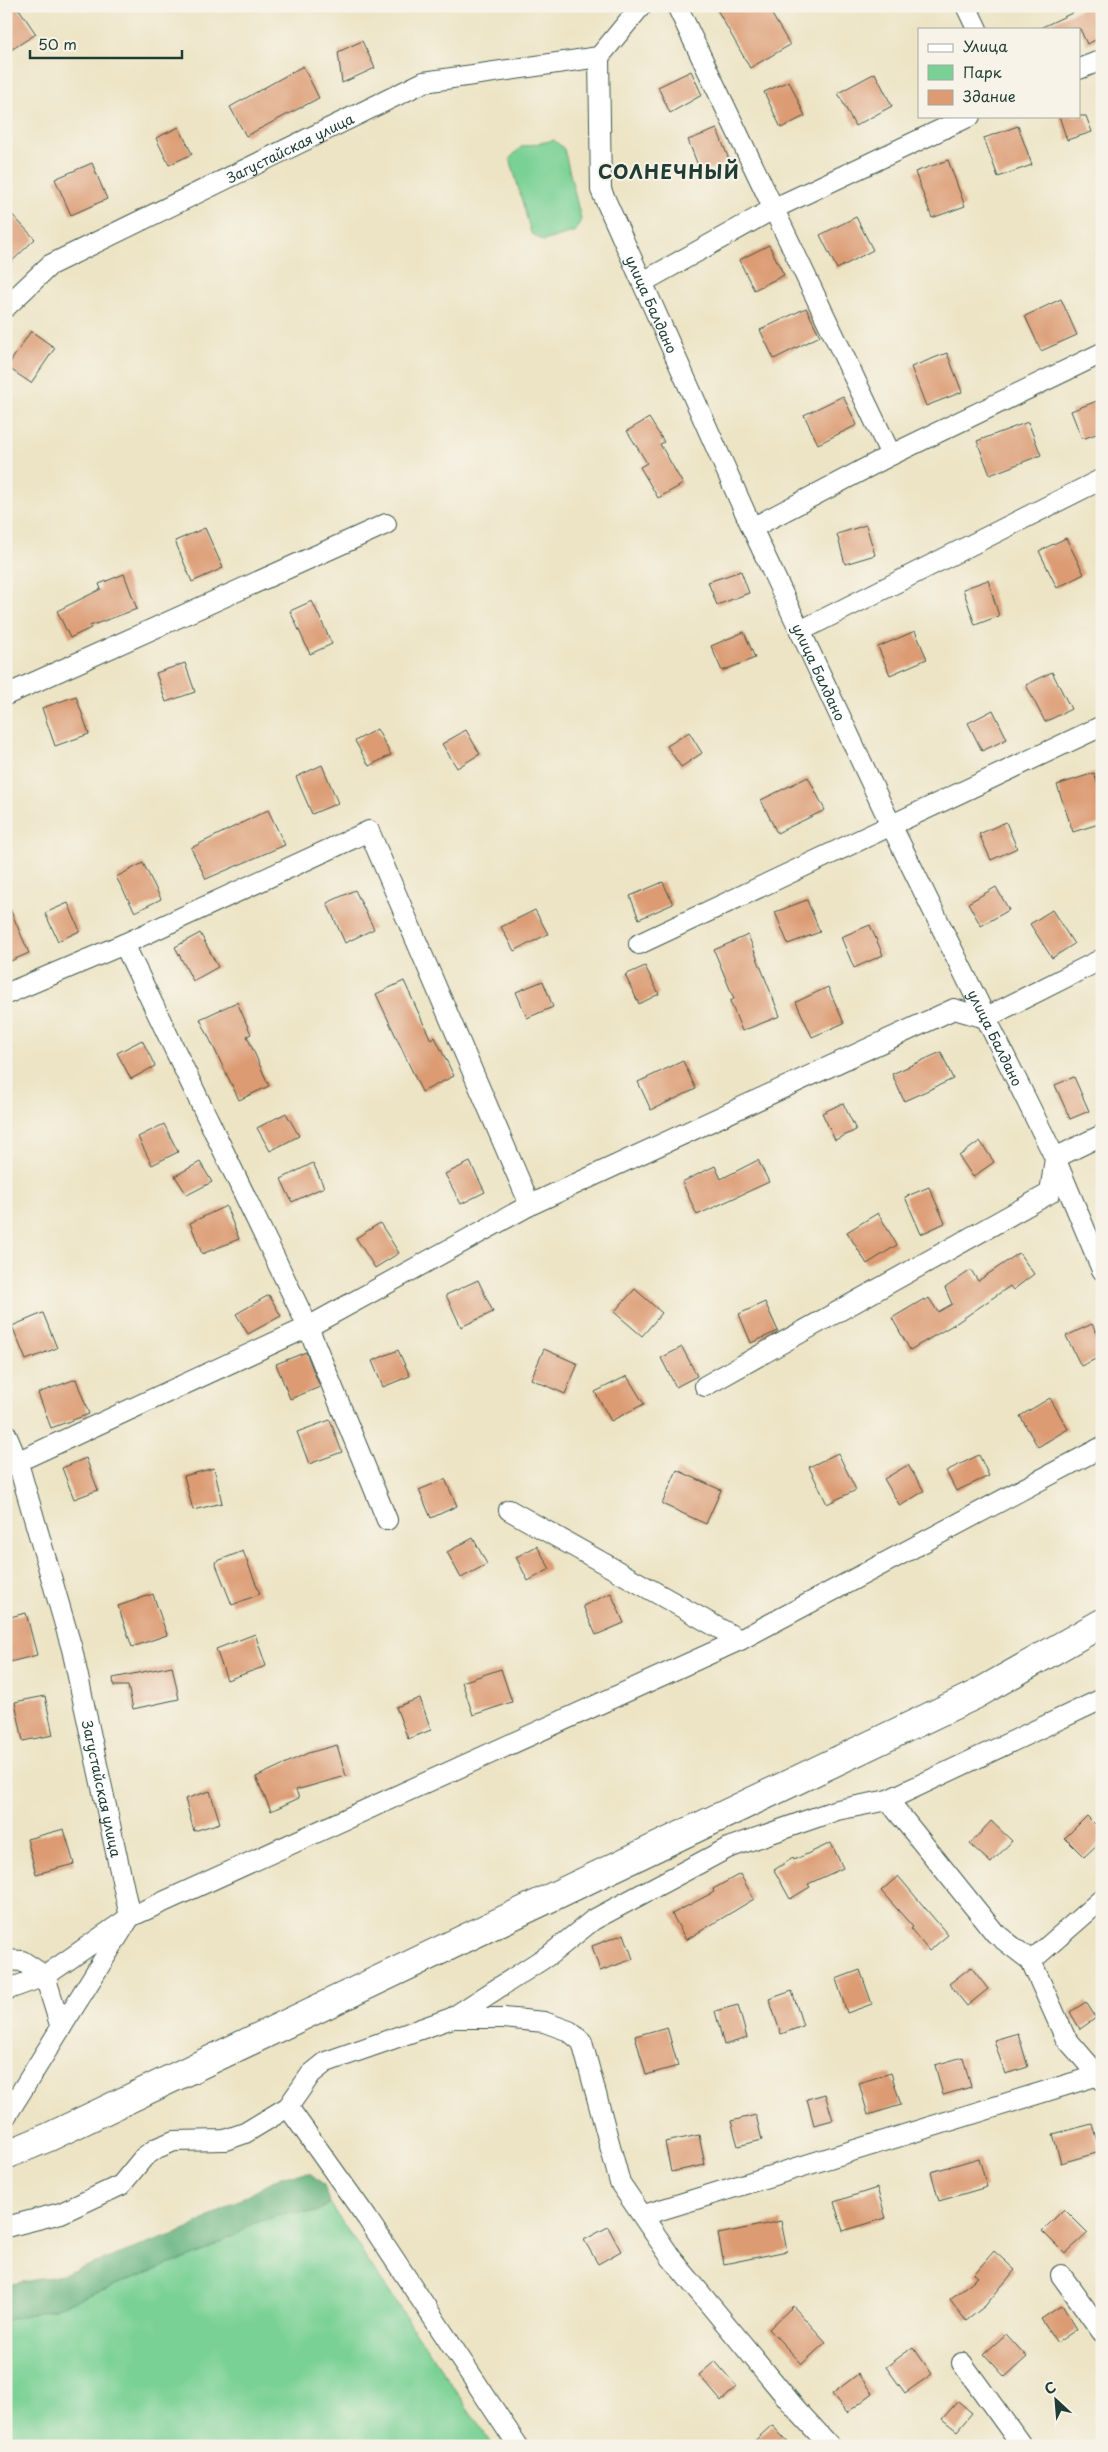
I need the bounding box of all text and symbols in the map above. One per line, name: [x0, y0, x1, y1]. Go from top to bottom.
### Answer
scale bar: [30, 28, 182, 60]
legend: [918, 28, 1080, 118]
text: 50 m: [38, 32, 77, 55]
text: Улица: [963, 34, 1008, 57]
text: Парк: [963, 60, 1002, 83]
text: Здание: [963, 84, 1016, 107]
street label: Загустайская улица: [223, 107, 357, 188]
district label: СОЛНЕЧНЫЙ: [598, 157, 740, 185]
street label: улица Балдано: [621, 252, 683, 357]
street label: улица Балдано: [787, 620, 851, 724]
street label: улица Балдано: [963, 986, 1028, 1090]
street label: Загустайская улица: [77, 1718, 127, 1859]
north arrow: [1030, 2374, 1080, 2424]
text: С: [1041, 2376, 1059, 2400]

